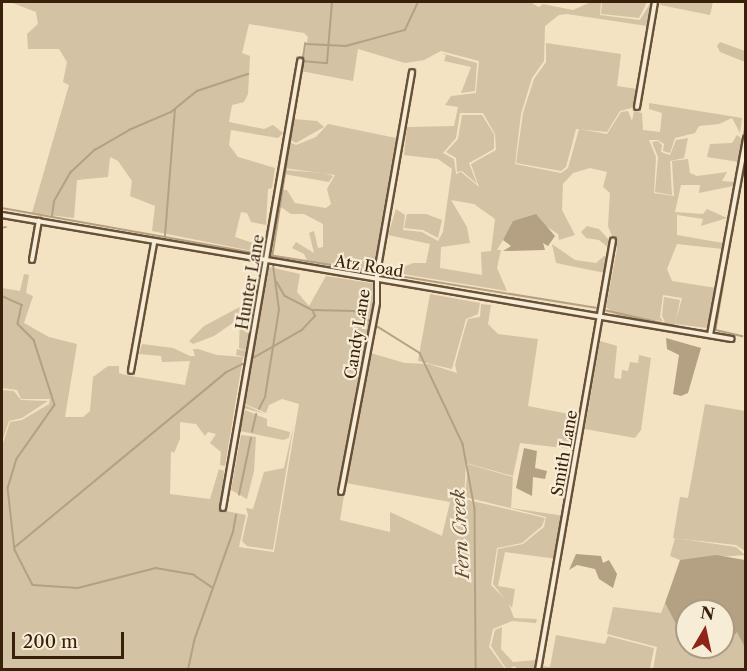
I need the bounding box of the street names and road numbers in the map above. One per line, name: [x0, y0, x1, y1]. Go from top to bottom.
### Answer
street label: Hunter Lane: [232, 233, 268, 331]
street label: Atz Road: [333, 251, 405, 281]
street label: Candy Lane: [340, 287, 374, 381]
street label: Smith Lane: [547, 408, 581, 498]

